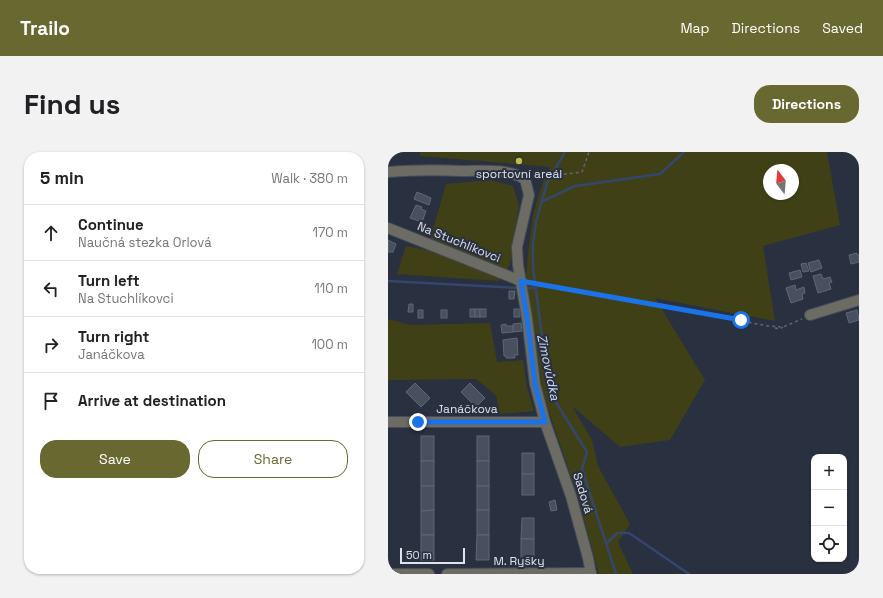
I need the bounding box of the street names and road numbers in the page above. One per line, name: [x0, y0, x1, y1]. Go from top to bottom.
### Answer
street label: Na Stuchlíkovci: [415, 218, 503, 266]
street label: Janáčkova: [436, 401, 498, 417]
street label: Sadová: [569, 470, 597, 516]
street label: M. Ryšky: [493, 553, 545, 569]

